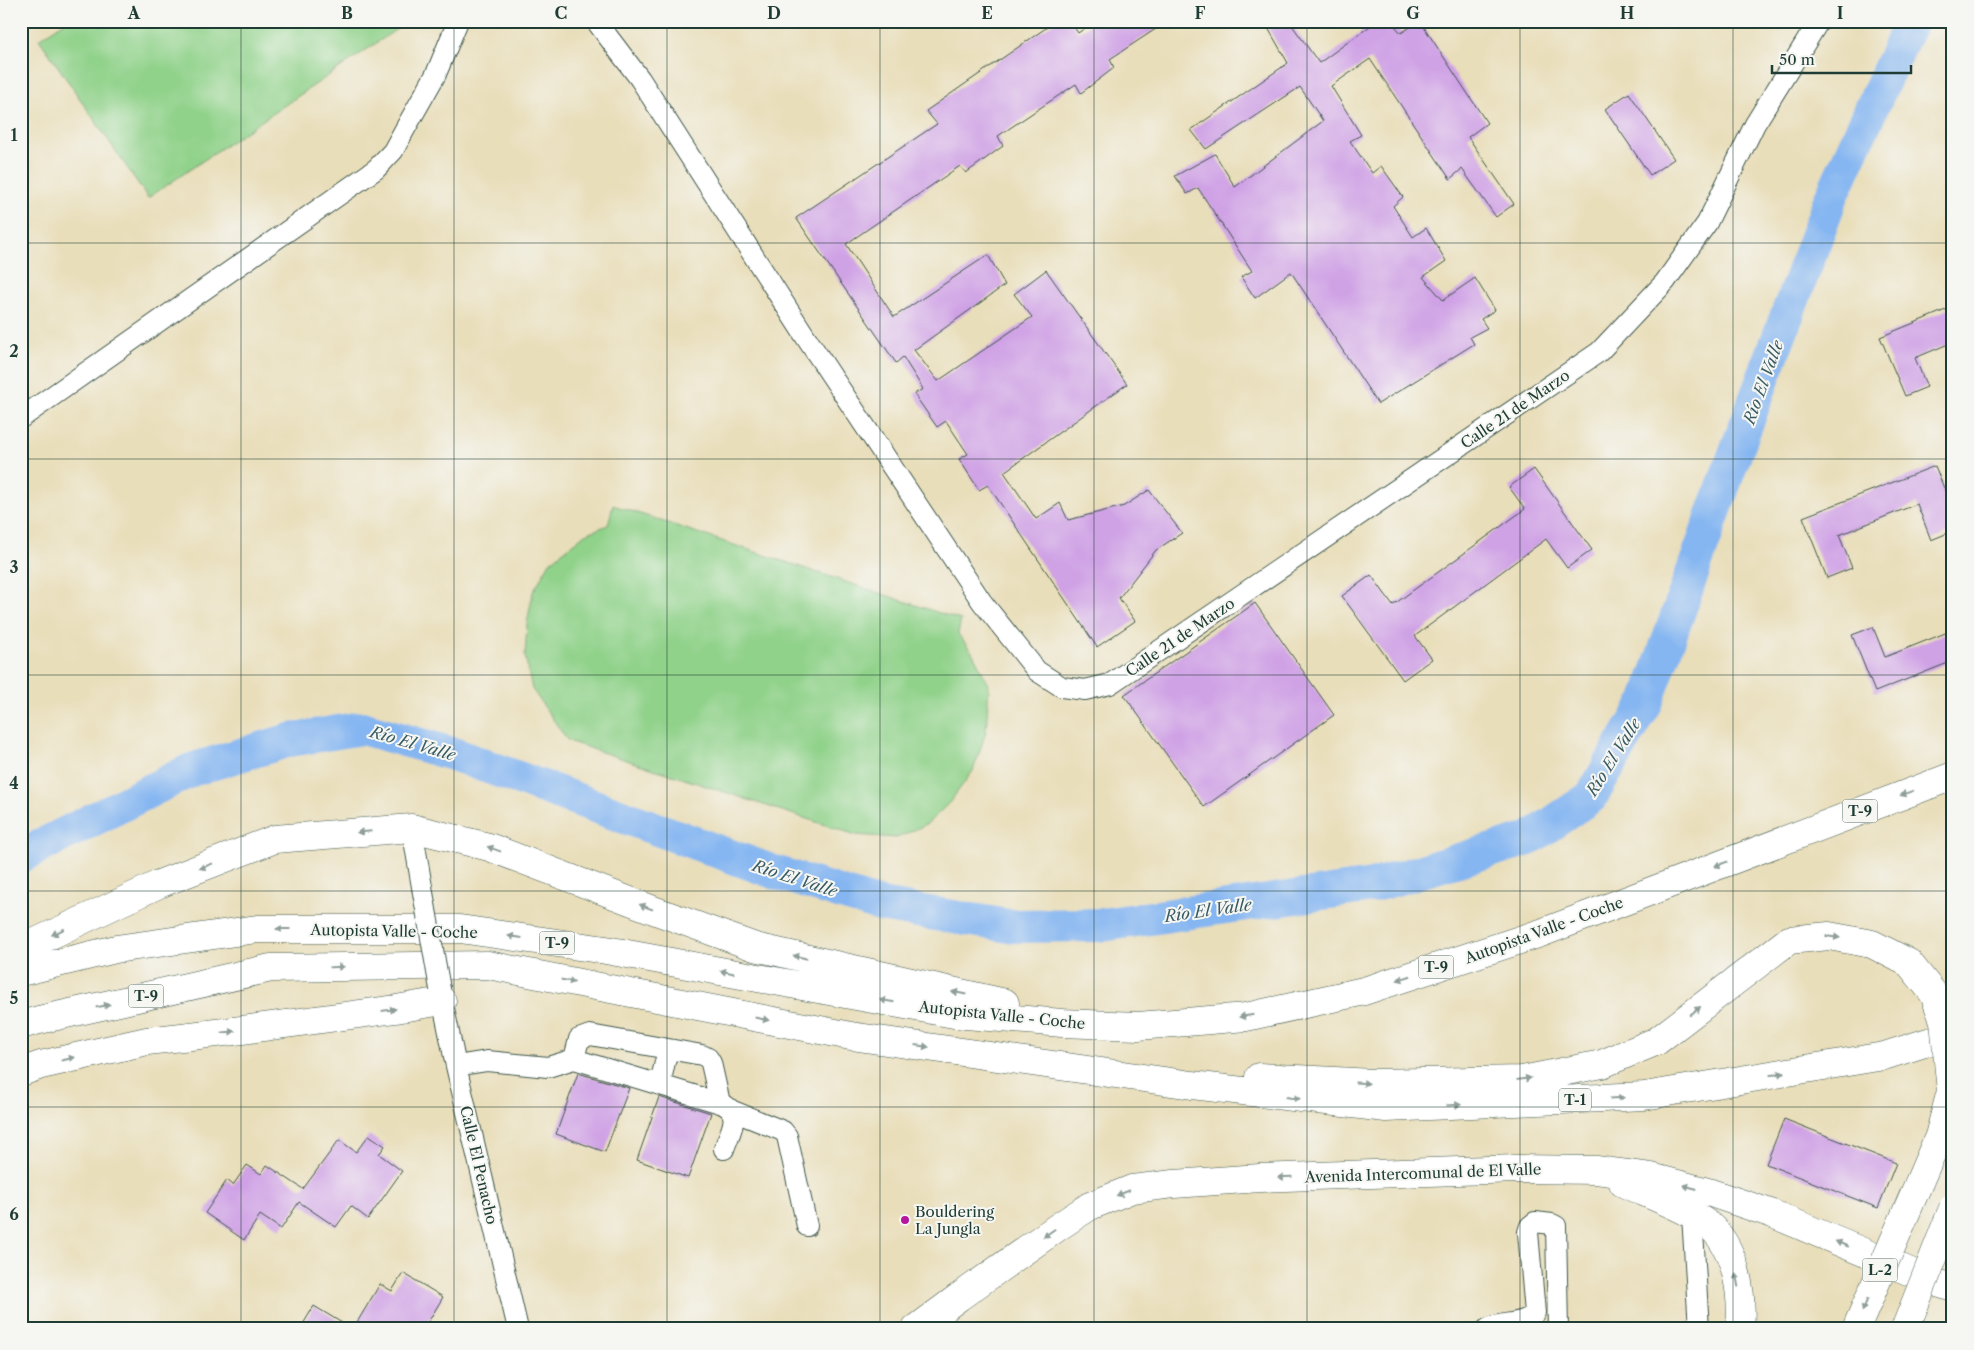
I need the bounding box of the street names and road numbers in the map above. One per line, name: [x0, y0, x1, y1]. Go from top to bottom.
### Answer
street label: Calle 21 de Marzo: [1457, 365, 1573, 453]
street label: Calle 21 de Marzo: [1122, 593, 1238, 681]
road number: T-9: [1842, 799, 1878, 822]
street label: Autopista Valle - Coche: [1461, 892, 1626, 968]
street label: Autopista Valle - Coche: [309, 920, 478, 942]
road number: T-9: [540, 931, 574, 954]
road number: T-9: [1418, 956, 1454, 979]
road number: T-9: [128, 984, 164, 1008]
street label: Autopista Valle - Coche: [917, 997, 1086, 1033]
road number: T-1: [1559, 1088, 1591, 1112]
street label: Calle El Penacho: [456, 1104, 502, 1226]
street label: Avenida Intercomunal de El Valle: [1304, 1159, 1541, 1187]
road number: L-2: [1862, 1258, 1898, 1282]

